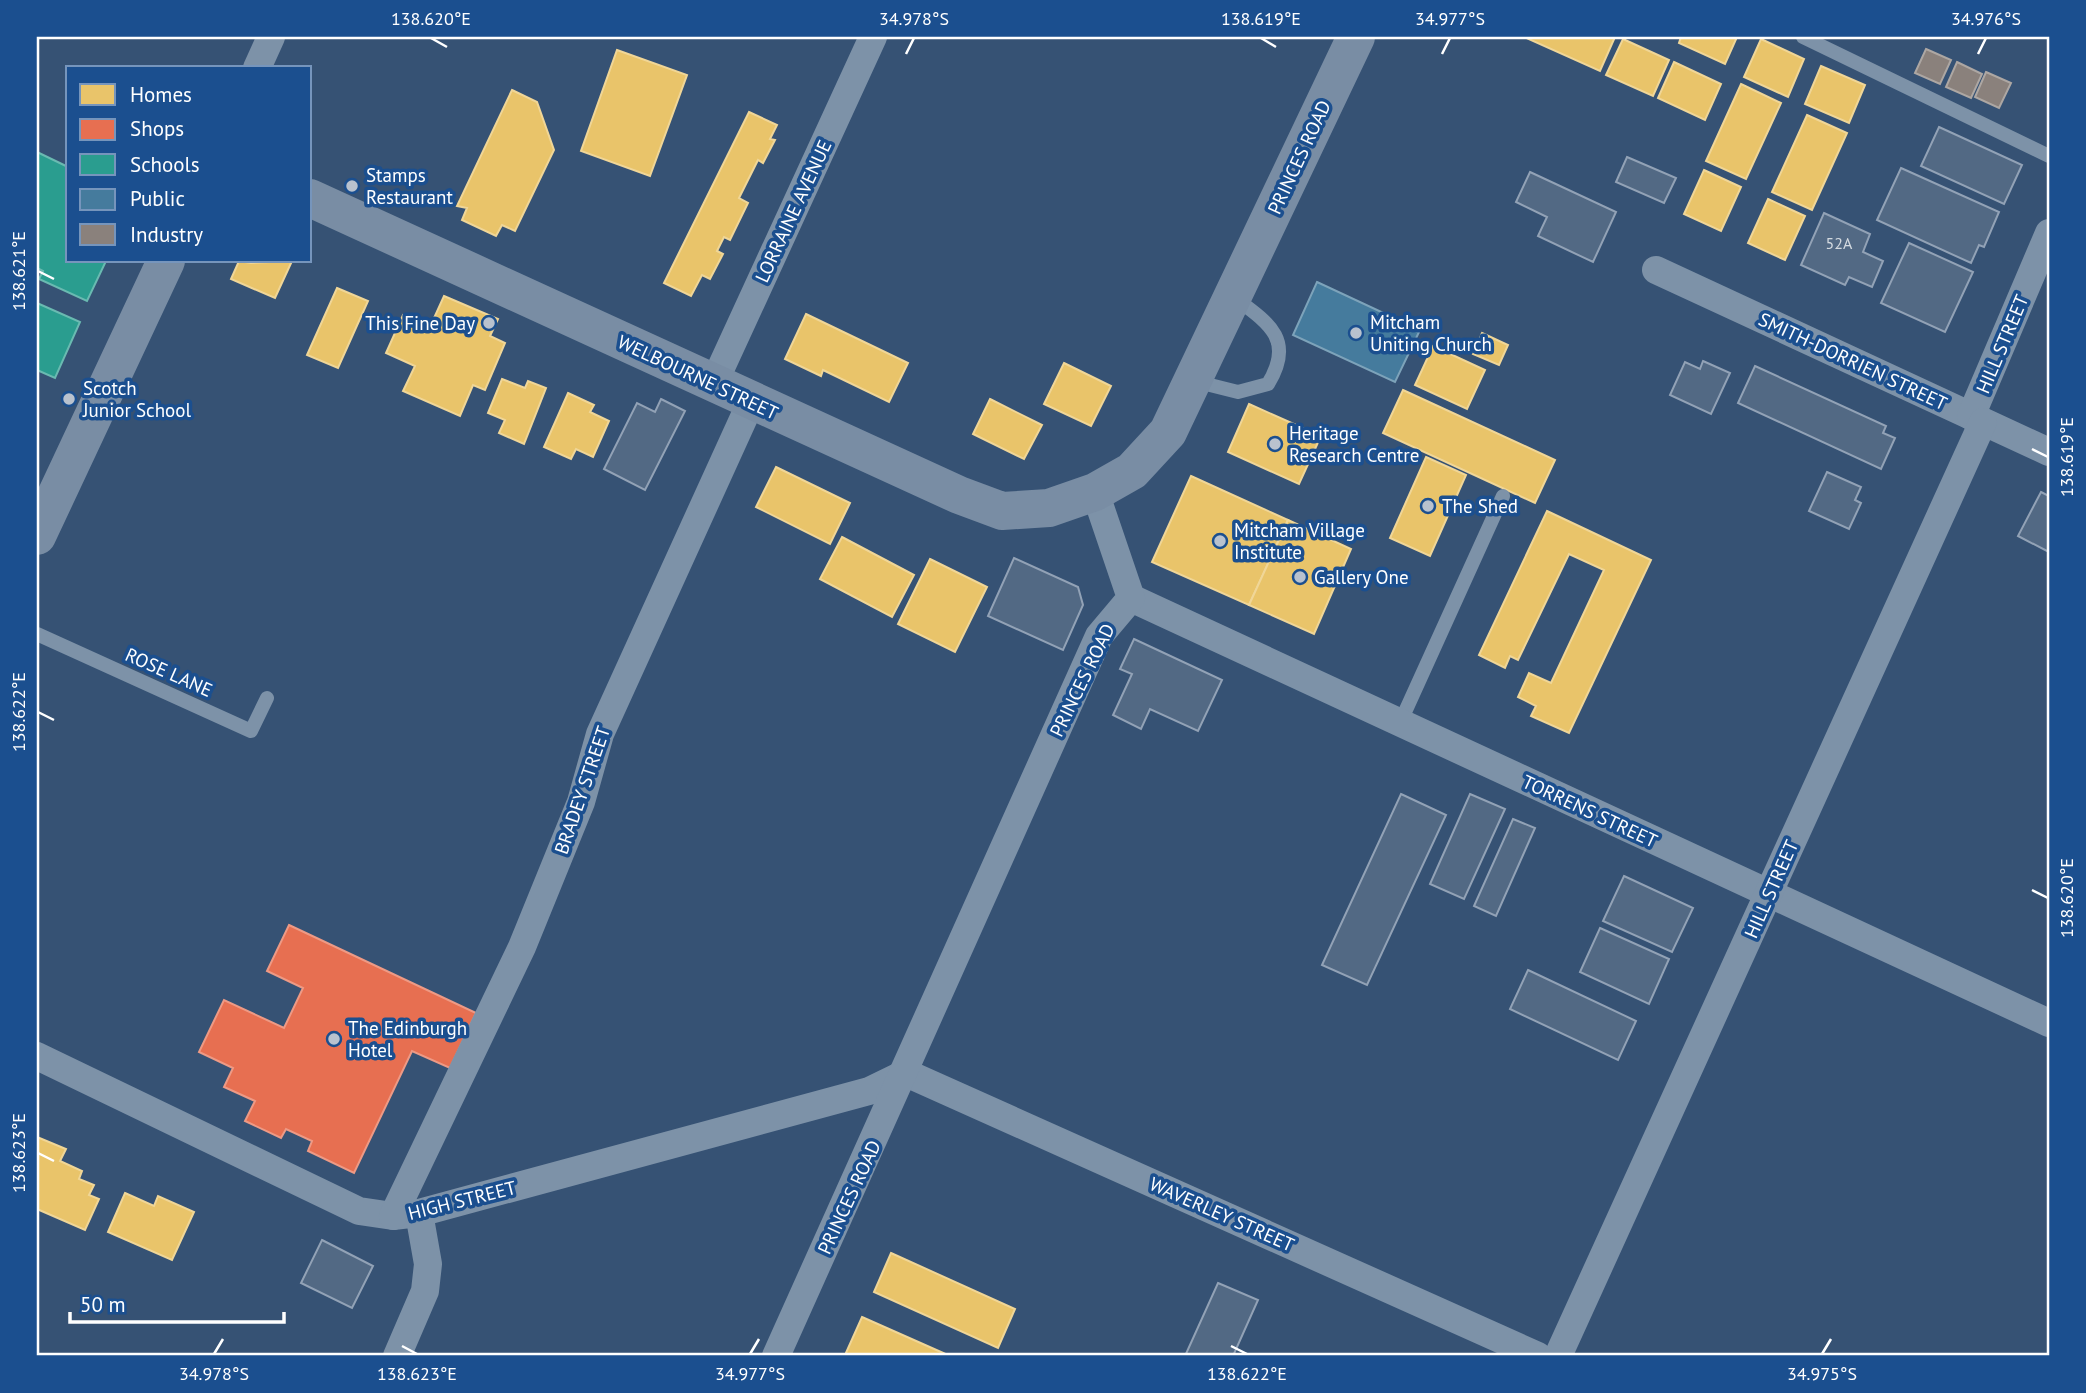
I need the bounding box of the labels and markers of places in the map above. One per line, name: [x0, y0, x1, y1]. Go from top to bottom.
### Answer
place label: Stamps Restaurant: [366, 163, 453, 209]
marker: Stamps Restaurant: [344, 178, 360, 194]
place label: Mitcham Uniting Church: [1370, 310, 1492, 356]
place label: This Fine Day: [365, 311, 475, 335]
marker: This Fine Day: [481, 315, 497, 331]
marker: Mitcham Uniting Church: [1348, 325, 1364, 341]
place label: Scotch Junior School: [82, 376, 191, 422]
marker: Scotch Junior School: [61, 391, 77, 407]
place label: Heritage Research Centre: [1289, 421, 1419, 467]
marker: Heritage Research Centre: [1267, 436, 1283, 452]
place label: The Shed: [1442, 494, 1518, 518]
marker: The Shed: [1420, 498, 1436, 514]
place label: Mitcham Village Institute: [1234, 518, 1365, 564]
marker: Mitcham Village Institute: [1212, 533, 1228, 549]
place label: Gallery One: [1314, 565, 1409, 589]
marker: Gallery One: [1292, 569, 1308, 585]
place label: The Edinburgh Hotel: [348, 1016, 467, 1062]
marker: The Edinburgh Hotel: [326, 1031, 342, 1047]

